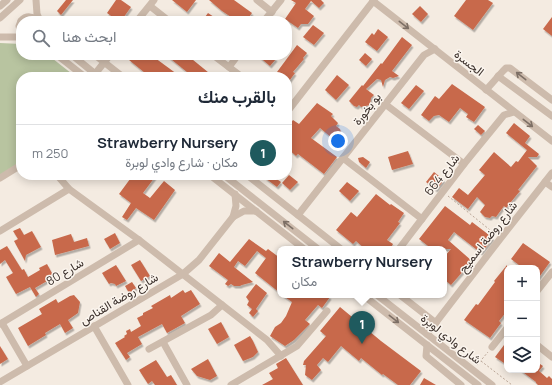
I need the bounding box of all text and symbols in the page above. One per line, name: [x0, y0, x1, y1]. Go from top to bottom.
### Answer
search box: [16, 16, 292, 60]
one-way arrow: [399, 21, 410, 29]
text: ابحث هنا: [62, 26, 116, 47]
icon: search: [30, 27, 52, 49]
street label: الجسرة: [451, 45, 488, 80]
one-way arrow: [516, 72, 527, 81]
text: بالقرب منك: [198, 85, 276, 108]
street label: بو بخورة: [348, 89, 385, 129]
one-way arrow: [523, 118, 534, 127]
your location: [328, 131, 348, 151]
text: Strawberry Nursery: [97, 132, 238, 153]
text: 250 m: [32, 144, 69, 162]
text: 1: [260, 144, 266, 162]
street label: شارع 664: [420, 150, 464, 200]
text: مكان · شارع وادي لوبرة: [125, 153, 238, 171]
street label: شارع روضة اسميح: [454, 197, 522, 277]
one-way arrow: [282, 221, 293, 229]
popup: [277, 246, 447, 298]
text: Strawberry Nursery: [291, 251, 433, 272]
street label: شارع 80: [43, 254, 87, 290]
map controls: [504, 265, 540, 373]
button: +: [504, 265, 540, 301]
street label: شارع روضة القناص: [76, 268, 162, 330]
text: مكان: [291, 272, 317, 290]
button: −: [504, 301, 540, 337]
street label: شارع وادي لوبرة: [416, 309, 485, 369]
pin: 1: [349, 311, 375, 344]
one-way arrow: [388, 315, 399, 323]
button: layers: [504, 337, 540, 373]

